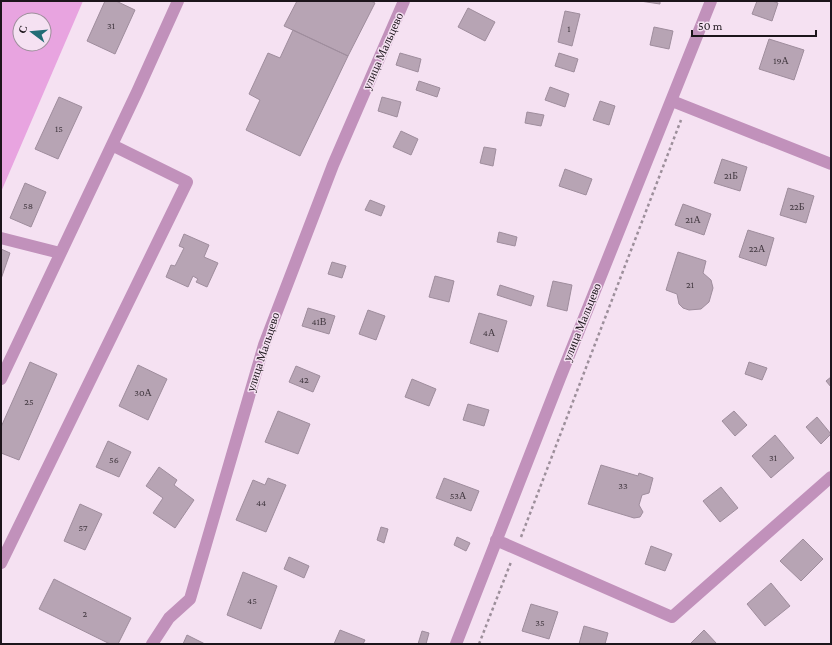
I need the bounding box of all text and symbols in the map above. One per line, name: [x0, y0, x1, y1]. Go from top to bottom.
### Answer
street label: улица Мальцево: [360, 10, 406, 92]
north arrow: [12, 12, 52, 52]
scale bar: [692, 12, 816, 38]
text: 50 m: [698, 19, 723, 33]
house number: 31: [107, 20, 115, 31]
house number: 1: [567, 23, 571, 34]
text: С: [16, 24, 29, 35]
house number: 19А: [773, 55, 790, 66]
house number: 15: [55, 123, 63, 134]
house number: 21Б: [724, 170, 738, 181]
house number: 58: [23, 200, 33, 211]
house number: 22Б: [789, 201, 805, 212]
house number: 21А: [685, 214, 701, 225]
house number: 22А: [749, 243, 766, 254]
house number: 21: [686, 279, 694, 290]
street label: улица Мальцево: [560, 281, 604, 363]
street label: улица Мальцево: [244, 310, 282, 394]
house number: 41В: [311, 316, 327, 327]
house number: 4А: [483, 327, 496, 338]
house number: 42: [299, 374, 309, 385]
house number: 30А: [134, 387, 153, 398]
house number: 25: [24, 396, 34, 407]
house number: 31: [769, 452, 777, 463]
house number: 56: [109, 454, 119, 465]
house number: 33: [618, 480, 628, 491]
house number: 53А: [450, 490, 467, 501]
house number: 44: [256, 497, 266, 508]
house number: 57: [78, 522, 88, 533]
house number: 45: [247, 595, 257, 606]
house number: 2: [83, 608, 88, 619]
house number: 35: [535, 617, 545, 628]

